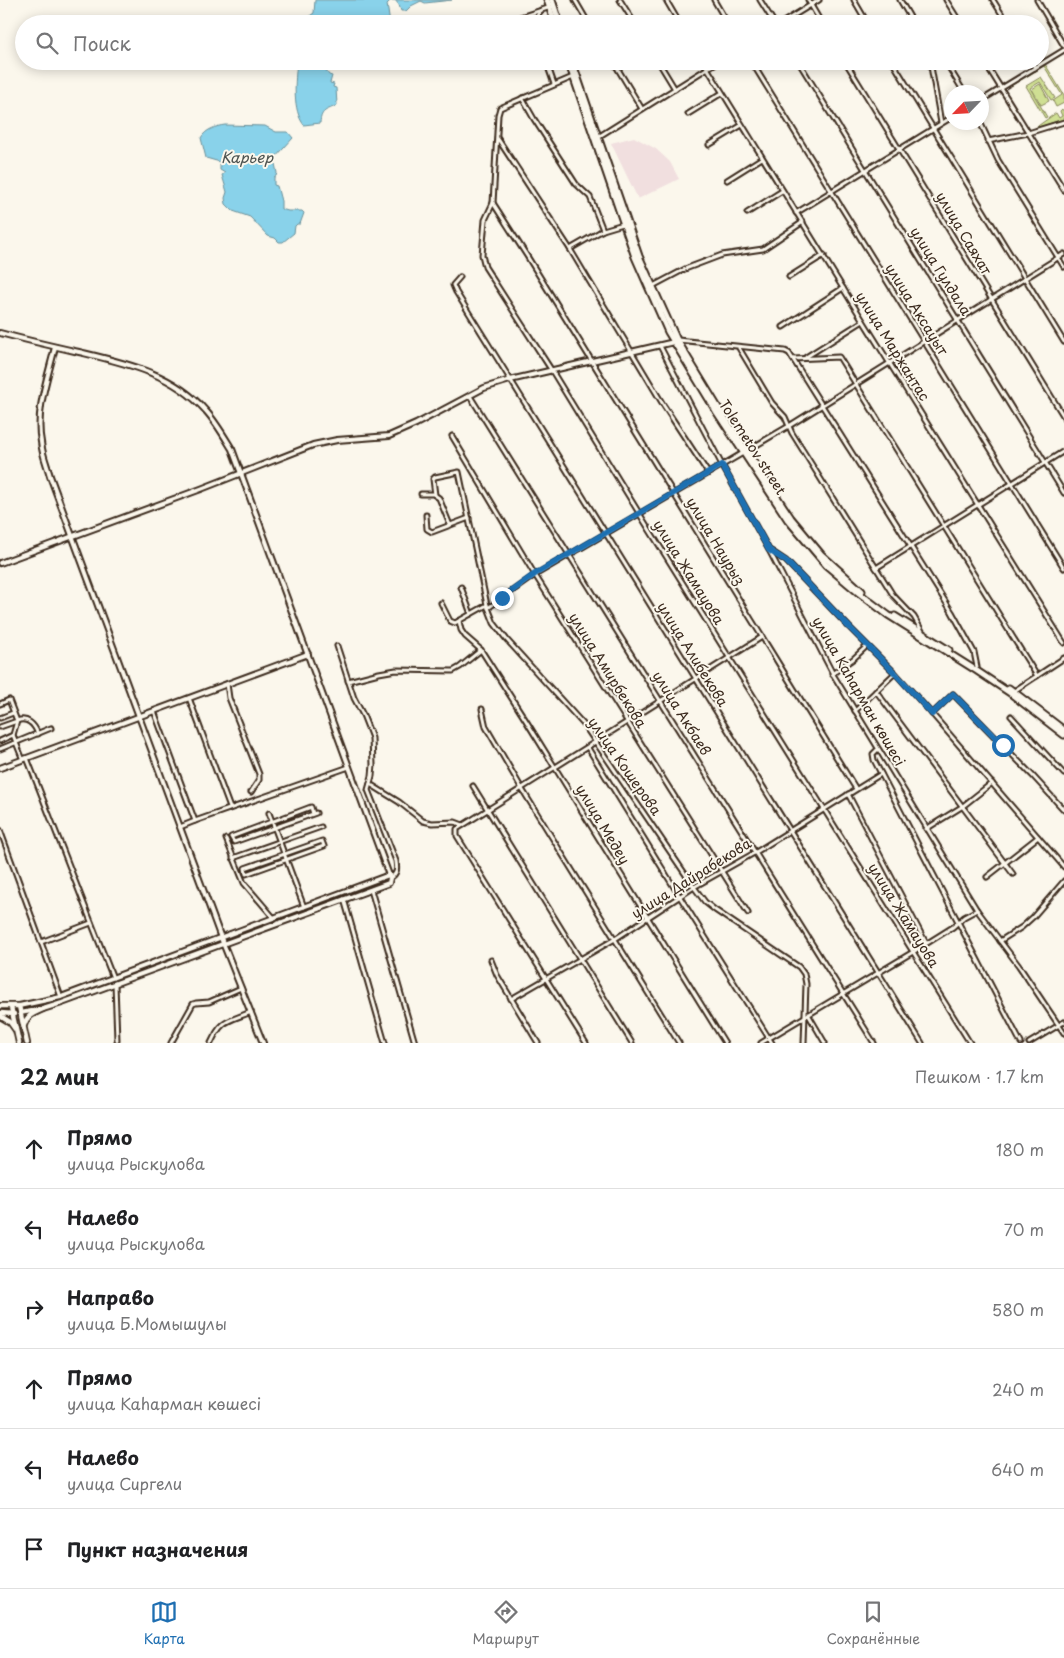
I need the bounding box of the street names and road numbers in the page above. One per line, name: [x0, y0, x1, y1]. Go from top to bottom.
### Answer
street label: улица Саяхат: [931, 187, 997, 279]
street label: улица Гулдала: [905, 223, 977, 320]
street label: улица Аксауыт: [880, 259, 954, 359]
street label: улица Маржантас: [851, 287, 935, 405]
street label: Tolemetov street: [714, 395, 792, 499]
street label: улица Наурыз: [681, 493, 751, 589]
street label: улица Жамауова: [648, 515, 730, 629]
street label: улица Алибекова: [652, 597, 734, 711]
street label: улица Амирбекова: [564, 608, 652, 732]
street label: улица Каһарман көшесі: [807, 612, 911, 770]
street label: улица Акбаев: [648, 667, 716, 759]
street label: улица Кошерова: [583, 713, 667, 820]
street label: улица Медеу: [571, 780, 635, 868]
street label: улица Дайрабекова: [627, 832, 755, 923]
street label: улица Жамауова: [863, 858, 945, 972]

